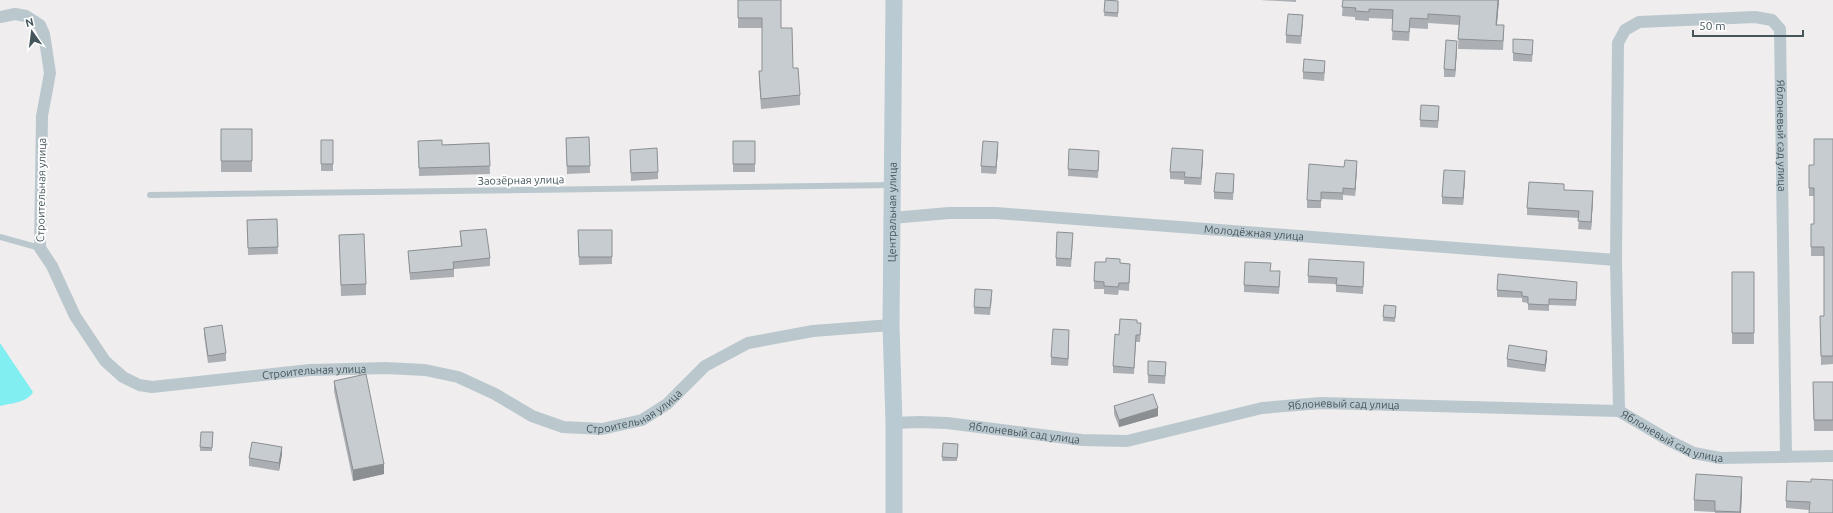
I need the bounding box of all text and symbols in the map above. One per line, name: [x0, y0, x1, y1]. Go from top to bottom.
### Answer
north arrow: [12, 12, 52, 52]
scale bar: [1693, 12, 1803, 38]
text: N: [24, 15, 35, 29]
text: 50 m: [1699, 19, 1726, 32]
street label: Яблоневый сад улица: [1775, 80, 1788, 192]
street label: Строительная улица: [34, 138, 48, 242]
street label: Центральная улица: [886, 162, 899, 262]
street label: Заозёрная улица: [478, 173, 564, 187]
street label: Молодёжная улица: [1204, 223, 1304, 242]
street label: Строительная улица: [261, 363, 366, 381]
street label: Строительная улица: [586, 387, 684, 435]
street label: Яблоневый сад улица: [1287, 397, 1400, 412]
street label: Яблоневый сад улица: [1619, 408, 1723, 464]
street label: Яблоневый сад улица: [968, 420, 1081, 446]

